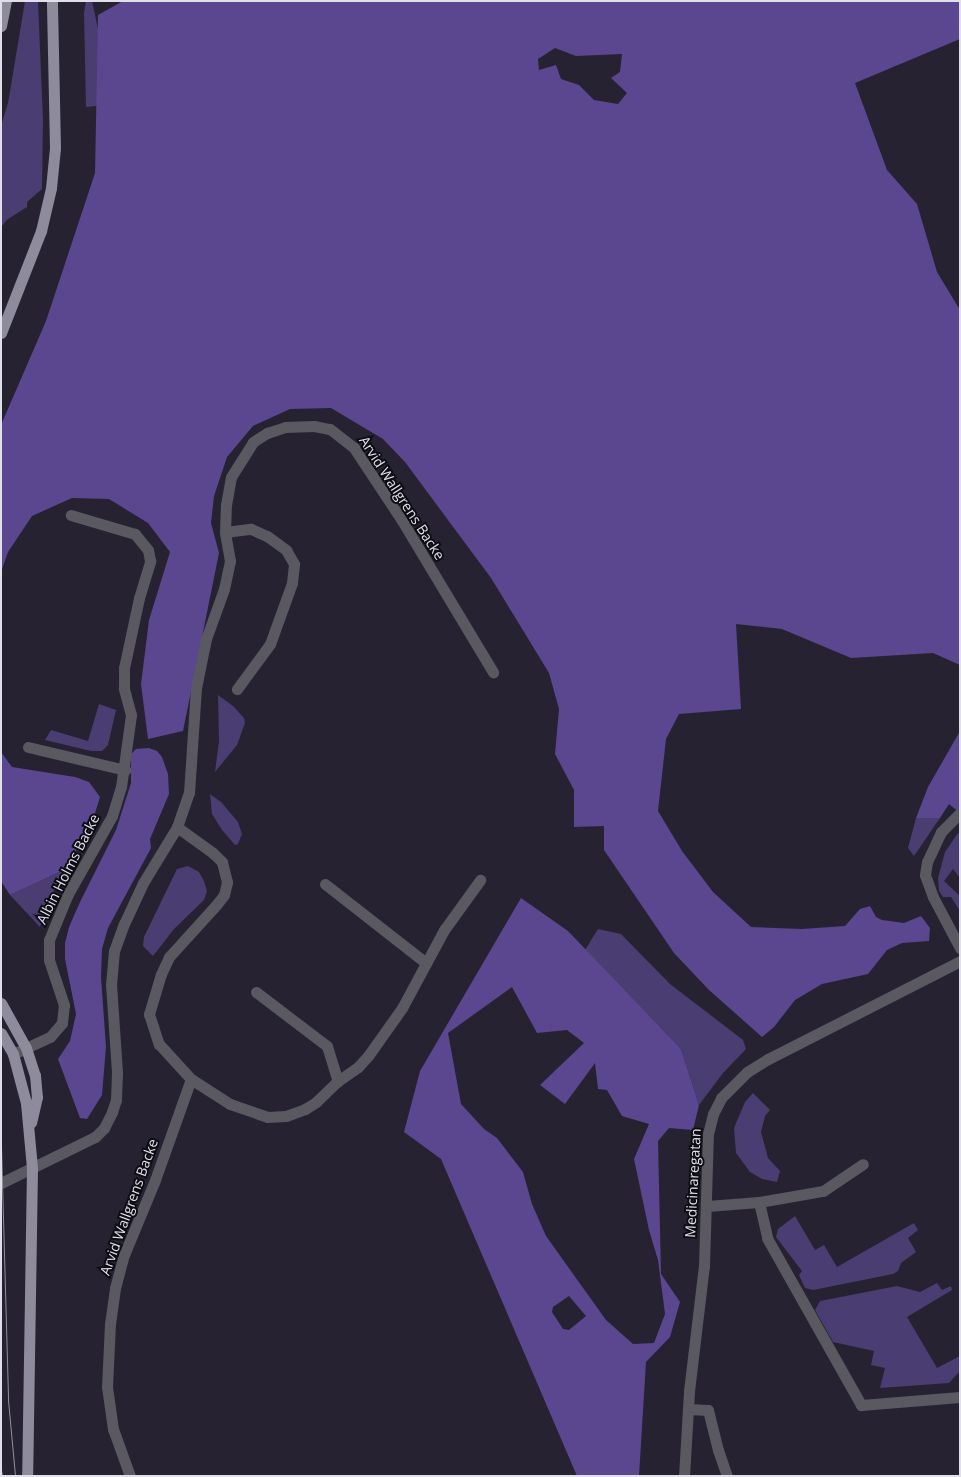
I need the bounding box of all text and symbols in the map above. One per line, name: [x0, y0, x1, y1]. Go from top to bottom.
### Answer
street label: Arvid Wallgrens Backe: [356, 433, 448, 563]
street label: Albin Holms Backe: [33, 811, 103, 927]
street label: Medicinaregatan: [682, 1128, 704, 1238]
street label: Arvid Wallgrens Backe: [96, 1137, 162, 1277]

